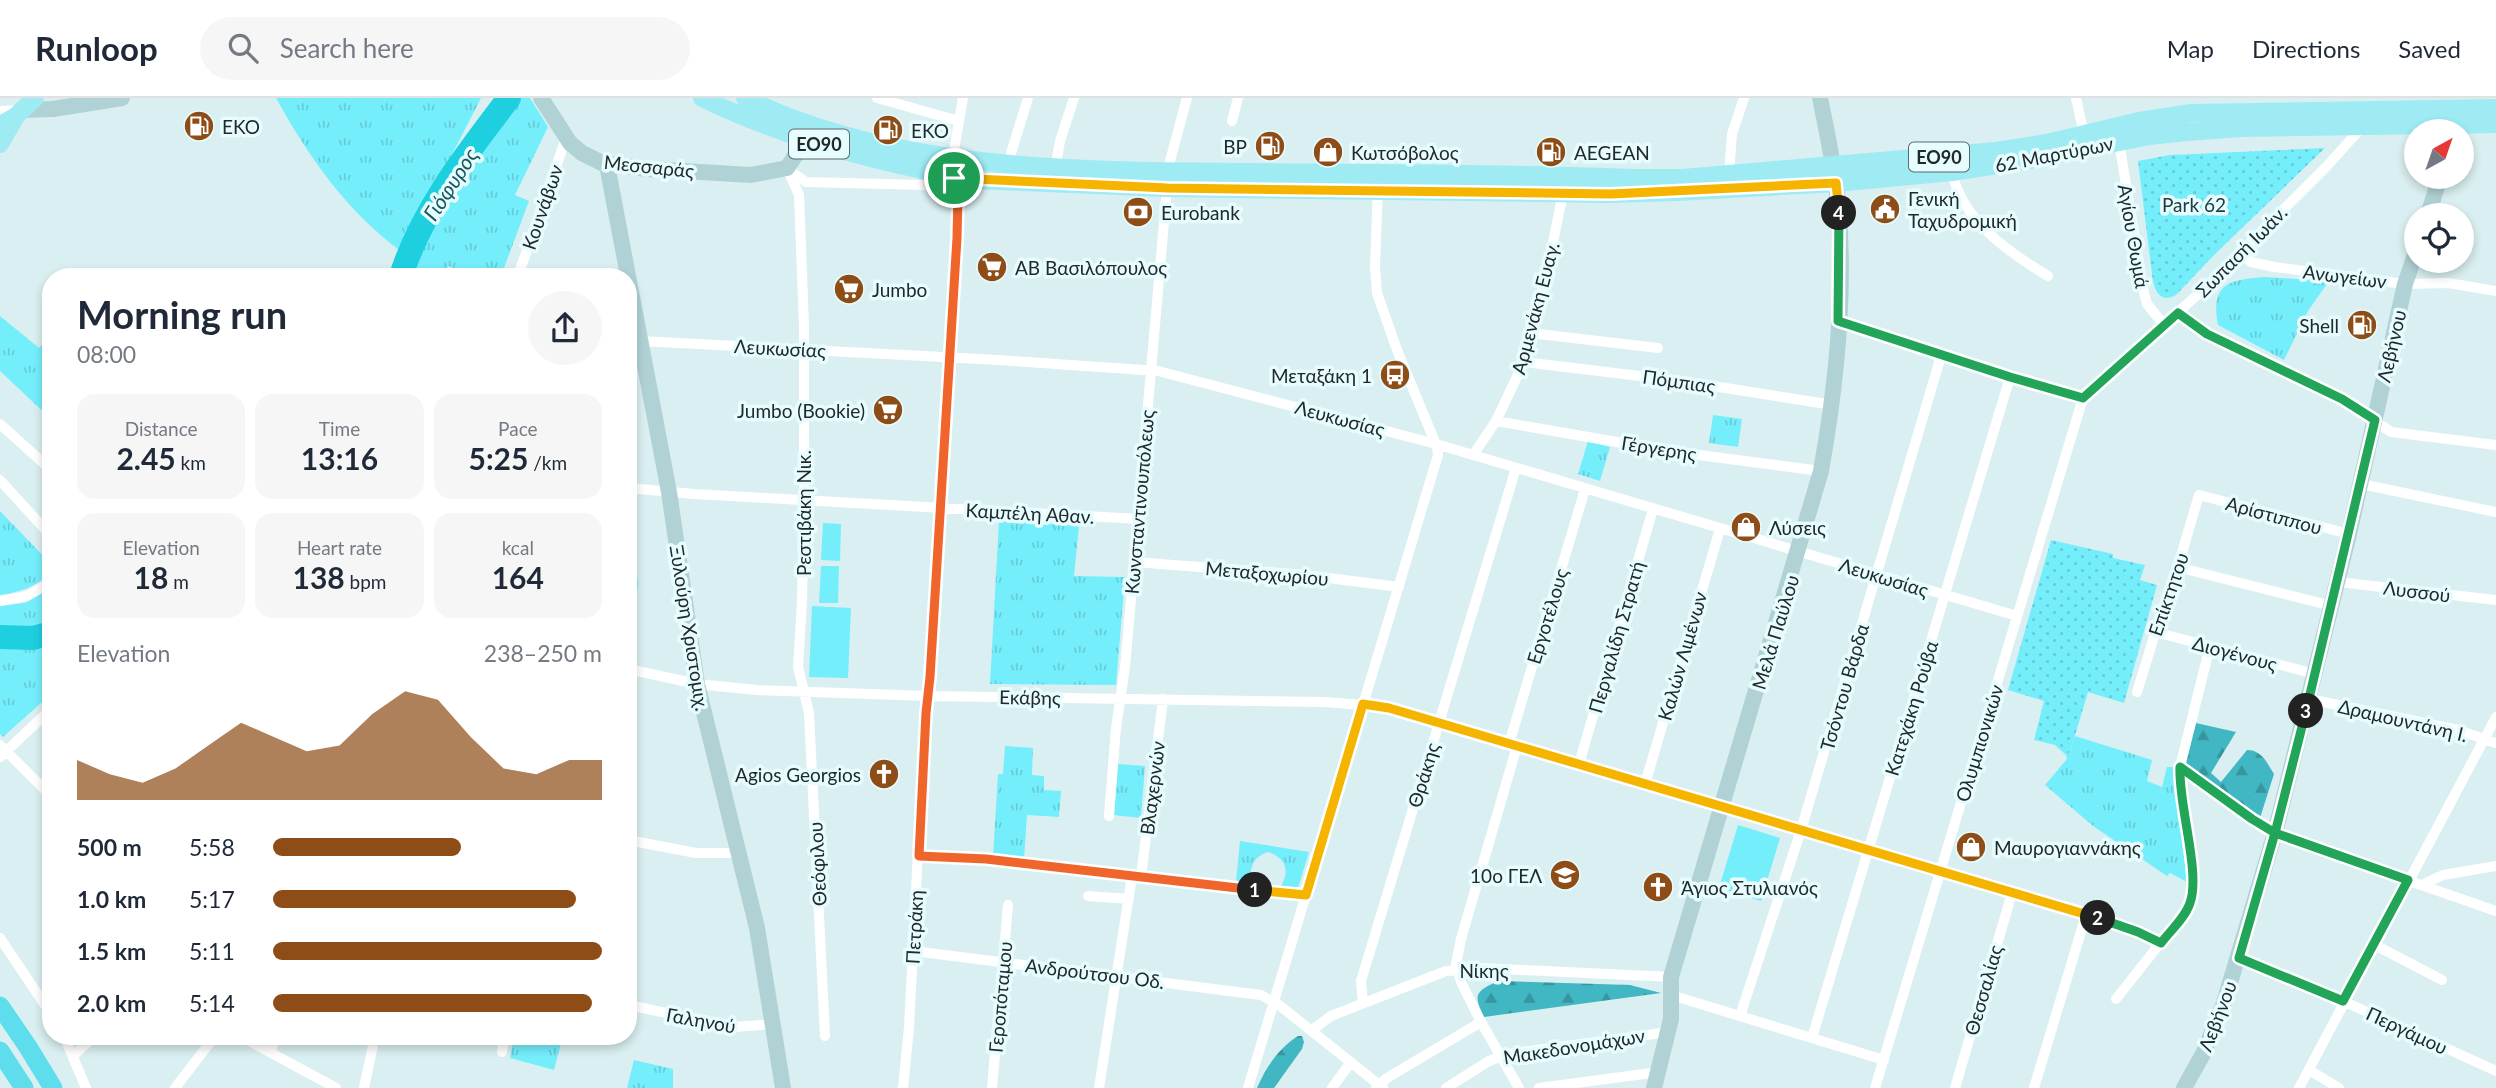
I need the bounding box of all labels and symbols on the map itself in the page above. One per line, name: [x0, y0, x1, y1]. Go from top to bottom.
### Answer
fuel station icon: ΕΚΟ: [182, 109, 216, 143]
fuel station icon: EKO: [871, 113, 905, 147]
place label: ΕΚΟ: [222, 115, 260, 138]
place label: EKO: [911, 119, 949, 142]
north arrow: [2404, 119, 2474, 189]
fuel station icon: BP: [1253, 129, 1287, 163]
road number: ΕΟ90: [789, 130, 849, 158]
street label: 62 Μαρτύρων: [1993, 131, 2115, 177]
place label: BP: [1223, 135, 1247, 158]
shop icon: Κωτσόβολος: [1311, 135, 1345, 169]
fuel station icon: AEGEAN: [1534, 135, 1568, 169]
place label: Κωτσόβολος: [1351, 141, 1459, 164]
place label: AEGEAN: [1574, 141, 1650, 164]
water label: Γιόφυρος: [417, 142, 483, 225]
road number: ΕΟ90: [1909, 142, 1969, 172]
pin: [924, 148, 984, 208]
street label: Μεσσαράς: [603, 150, 695, 182]
street label: Κουνάβων: [517, 161, 567, 253]
street label: Αγίου Θωμά: [2114, 182, 2155, 291]
place label: Γενική Ταχυδρομική: [1908, 187, 2017, 232]
public building icon: Γενική Ταχυδρομική: [1868, 192, 1902, 226]
park label: Park 62: [2162, 193, 2226, 216]
bank icon: Eurobank: [1121, 195, 1155, 229]
pin: 4: [1822, 195, 1856, 230]
street label: Σωπασή Ιωάν.: [2190, 200, 2292, 302]
place label: Eurobank: [1161, 201, 1240, 224]
street label: Αρμενάκη Ευαγ.: [1506, 239, 1564, 377]
supermarket icon: ΑΒ Βασιλόπουλος: [975, 250, 1009, 284]
place label: ΑΒ Βασιλόπουλος: [1015, 256, 1167, 279]
street label: Ανωγείων: [2302, 259, 2388, 293]
supermarket icon: Jumbo: [832, 272, 866, 306]
place label: Jumbo: [872, 278, 927, 301]
fuel station icon: Shell: [2345, 308, 2379, 342]
street label: Λεβήνου: [2372, 308, 2410, 384]
place label: Shell: [2299, 314, 2339, 337]
street label: Λευκωσίας: [733, 334, 827, 362]
bus stop icon: Μεταξάκη 1: [1378, 358, 1412, 392]
place label: Μεταξάκη 1: [1271, 364, 1372, 387]
street label: Πόμπιας: [1641, 365, 1717, 397]
supermarket icon: Jumbo (Bookie): [871, 393, 905, 427]
street label: Λευκωσίας: [1293, 395, 1388, 441]
place label: Jumbo (Bookie): [737, 399, 865, 422]
street label: Κωνσταντινουπόλεως: [1119, 409, 1159, 595]
street label: Γέργερης: [1620, 431, 1698, 465]
street label: Ρεστιβάκη Νικ.: [792, 450, 815, 576]
street label: Αρίστιππου: [2224, 491, 2324, 539]
street label: Καμπέλη Αθαν.: [965, 498, 1095, 528]
shop icon: Λύσεις: [1729, 510, 1763, 544]
place label: Λύσεις: [1769, 516, 1826, 539]
street label: Ξυλούρη Χριστομιχ.: [666, 543, 714, 713]
street label: Επίκτητου: [2143, 549, 2193, 639]
street label: Λευκωσίας: [1837, 553, 1932, 601]
street label: Μεταξοχωρίου: [1204, 556, 1330, 590]
street label: Περγαλίδη Στρατή: [1583, 558, 1649, 716]
street label: Εργοτέλους: [1522, 565, 1572, 667]
street label: Μελά Παύλου: [1747, 572, 1803, 692]
street label: Λυσσού: [2382, 575, 2452, 607]
street label: Καλών Λιμένων: [1653, 589, 1711, 723]
street label: Τσόντου Βάρδα: [1815, 620, 1873, 753]
street label: Διογένους: [2190, 631, 2280, 675]
street label: Κατεχάκη Ρούβα: [1880, 637, 1943, 778]
street label: Ολυμπιονικών: [1950, 681, 2008, 805]
street label: Εκάβης: [999, 685, 1061, 709]
pin: 3: [2288, 694, 2324, 728]
street label: Δραμουντάνη Ι.: [2336, 694, 2470, 746]
street label: Βλαχερνών: [1135, 739, 1169, 836]
street label: Θράκης: [1402, 740, 1444, 810]
church icon: Agios Georgios: [867, 757, 901, 791]
place label: Agios Georgios: [735, 763, 861, 786]
street label: Θεόφιλου: [803, 821, 831, 907]
shop icon: Μαυρογιαννάκης: [1954, 830, 1988, 864]
place label: Μαυρογιαννάκης: [1994, 836, 2141, 859]
school or university icon: 10ο ΓΕΛ: [1548, 858, 1582, 892]
place label: 10ο ΓΕΛ: [1470, 864, 1542, 887]
church icon: Άγιος Στυλιανός: [1641, 870, 1675, 904]
pin: 1: [1238, 872, 1272, 908]
place label: Άγιος Στυλιανός: [1681, 876, 1818, 899]
street label: Πετράκη: [901, 889, 927, 965]
pin: 2: [2080, 900, 2116, 936]
street label: Γεροπόταμου: [984, 940, 1016, 1054]
street label: Θεσσαλίας: [1959, 942, 2007, 1038]
street label: Ανδρούτσου Οδ.: [1024, 953, 1166, 993]
street label: Νίκης: [1460, 959, 1509, 982]
street label: Λεβήνου: [2193, 977, 2241, 1055]
street label: Περγάμου: [2363, 1001, 2451, 1059]
street label: Γαληνού: [664, 1003, 738, 1037]
street label: Μακεδονομάχων: [1501, 1023, 1647, 1069]

